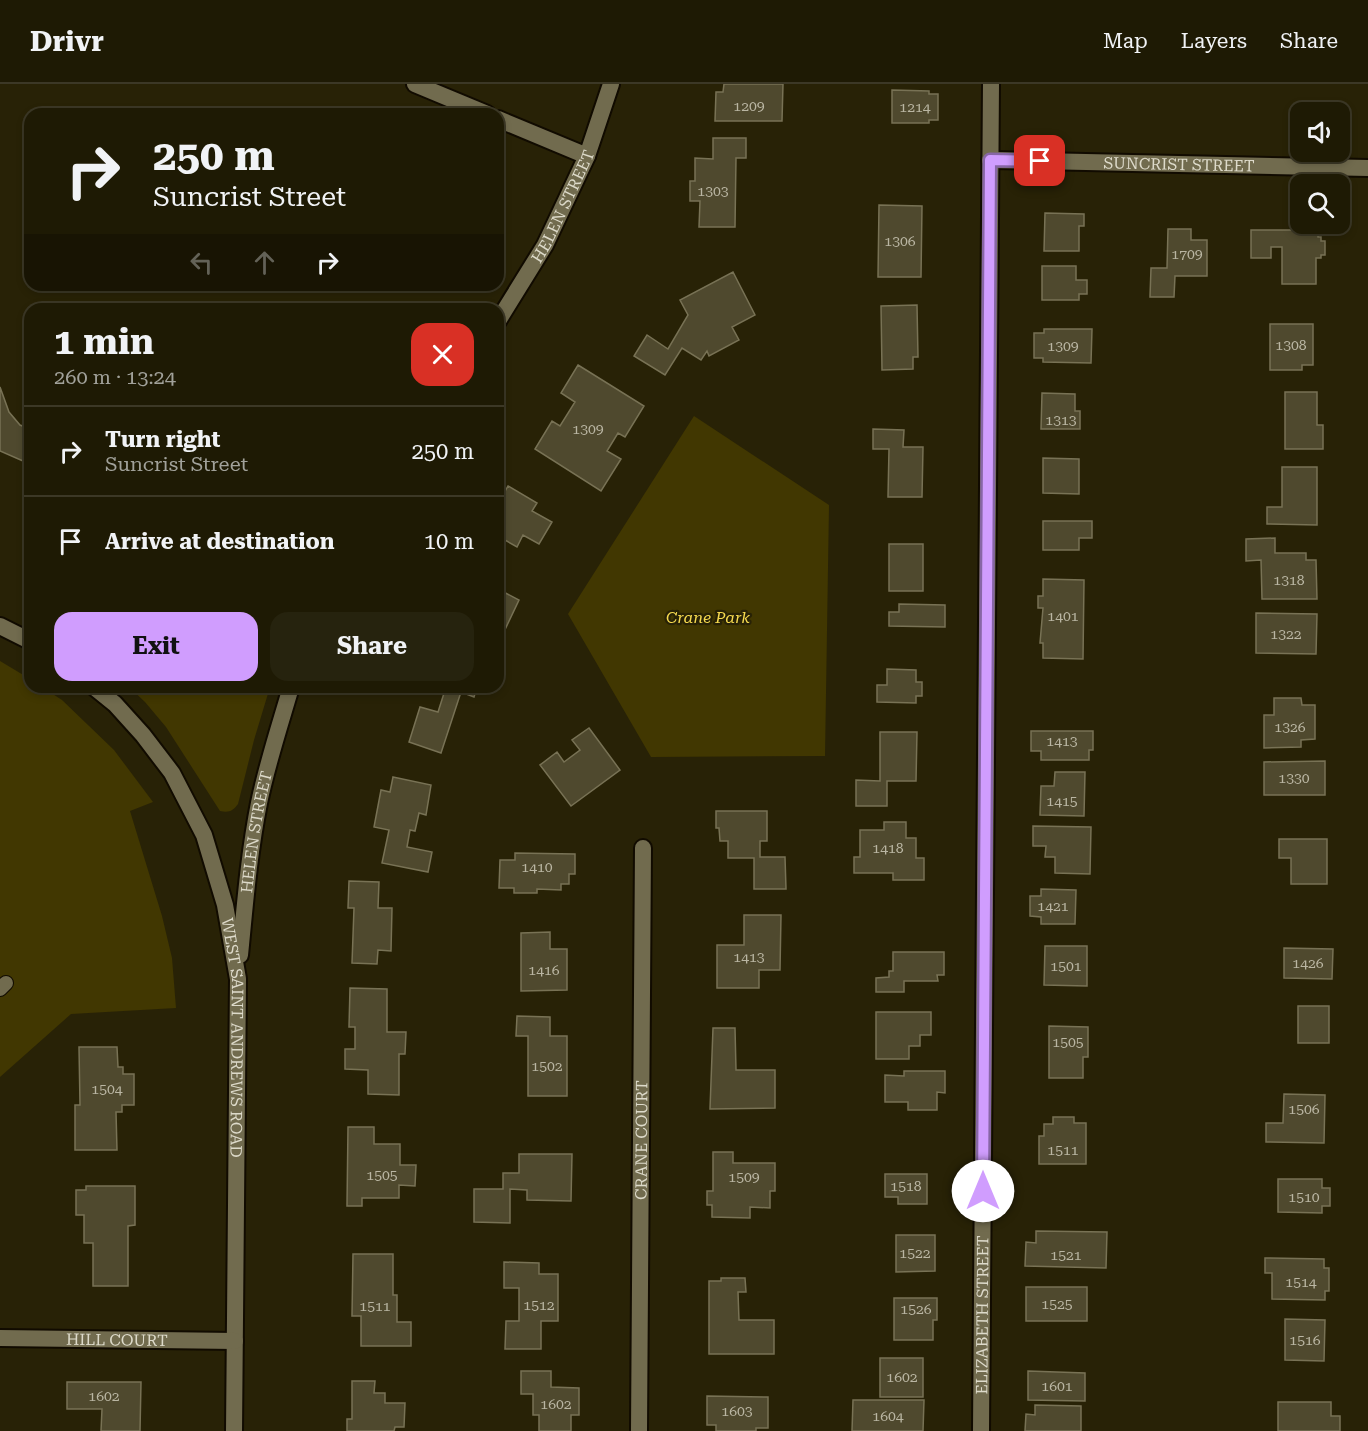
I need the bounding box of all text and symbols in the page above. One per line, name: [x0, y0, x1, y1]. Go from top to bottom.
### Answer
text: Drivr: [30, 25, 104, 58]
text: Map: [1103, 29, 1148, 53]
text: Layers: [1181, 29, 1247, 53]
text: Share: [1280, 29, 1338, 53]
house number: 1209: [733, 98, 765, 114]
house number: 1214: [899, 99, 931, 115]
map controls: [1290, 102, 1350, 234]
button: sound: [1290, 102, 1350, 162]
text: 250 m: [153, 131, 275, 180]
icon: right: [54, 132, 132, 210]
pin: [1014, 135, 1065, 186]
icon: arrive: [1023, 144, 1056, 177]
street label: HELEN STREET: [527, 147, 598, 266]
street label: SUNCRIST STREET: [1103, 153, 1255, 175]
button: search: [1290, 174, 1350, 234]
text: Suncrist Street: [153, 181, 346, 213]
house number: 1303: [697, 183, 729, 199]
house number: 1306: [884, 233, 916, 249]
icon: left: [185, 246, 218, 279]
icon: ahead: [248, 246, 281, 279]
icon: right: [311, 246, 344, 279]
house number: 1709: [1171, 246, 1203, 262]
text: 1 min: [54, 321, 154, 363]
button: close: [411, 323, 474, 386]
house number: 1308: [1275, 337, 1307, 353]
house number: 1309: [1047, 338, 1079, 354]
text: 260 m · 13:24: [54, 365, 176, 389]
house number: 1313: [1045, 412, 1077, 428]
house number: 1309: [572, 421, 604, 437]
text: Turn right: [105, 427, 220, 452]
icon: right: [54, 435, 87, 468]
text: 250 m: [411, 439, 474, 464]
text: Suncrist Street: [105, 452, 248, 476]
icon: arrive: [54, 525, 87, 558]
text: Arrive at destination: [105, 529, 334, 554]
text: 10 m: [424, 529, 474, 554]
house number: 1318: [1273, 572, 1305, 588]
park label: Crane Park: [666, 608, 750, 627]
house number: 1401: [1047, 608, 1079, 624]
button: Exit: [54, 612, 258, 681]
button: Share: [270, 612, 474, 681]
house number: 1322: [1270, 626, 1302, 642]
house number: 1326: [1274, 719, 1306, 735]
house number: 1413: [1046, 733, 1078, 749]
street label: HELEN STREET: [237, 769, 276, 894]
house number: 1330: [1278, 770, 1310, 786]
house number: 1415: [1046, 793, 1078, 809]
house number: 1418: [872, 840, 904, 856]
house number: 1410: [521, 859, 553, 875]
house number: 1421: [1037, 898, 1069, 914]
street label: WEST SAINT ANDREWS ROAD: [218, 916, 248, 1158]
house number: 1413: [733, 949, 765, 965]
house number: 1426: [1292, 955, 1324, 971]
house number: 1501: [1050, 958, 1082, 974]
house number: 1416: [528, 962, 560, 978]
house number: 1505: [1052, 1034, 1084, 1050]
house number: 1502: [531, 1058, 563, 1074]
street label: CRANE COURT: [631, 1080, 651, 1200]
house number: 1504: [91, 1081, 123, 1097]
house number: 1506: [1288, 1101, 1320, 1117]
house number: 1511: [1047, 1142, 1079, 1158]
position arrow: [951, 1159, 1015, 1223]
house number: 1505: [366, 1167, 398, 1183]
house number: 1509: [728, 1169, 760, 1185]
house number: 1518: [890, 1178, 922, 1194]
house number: 1510: [1288, 1189, 1320, 1205]
street label: ELIZABETH STREET: [972, 1235, 992, 1395]
house number: 1522: [899, 1245, 931, 1261]
house number: 1521: [1050, 1247, 1082, 1263]
house number: 1514: [1285, 1274, 1317, 1290]
house number: 1525: [1041, 1296, 1073, 1312]
house number: 1512: [523, 1297, 555, 1313]
house number: 1511: [359, 1298, 391, 1314]
house number: 1526: [900, 1301, 932, 1317]
street label: HILL COURT: [66, 1329, 168, 1350]
house number: 1516: [1289, 1332, 1321, 1348]
house number: 1602: [886, 1369, 918, 1385]
house number: 1601: [1041, 1378, 1073, 1394]
house number: 1602: [88, 1388, 120, 1404]
house number: 1602: [540, 1396, 572, 1412]
house number: 1603: [721, 1403, 753, 1419]
house number: 1604: [872, 1408, 904, 1424]

